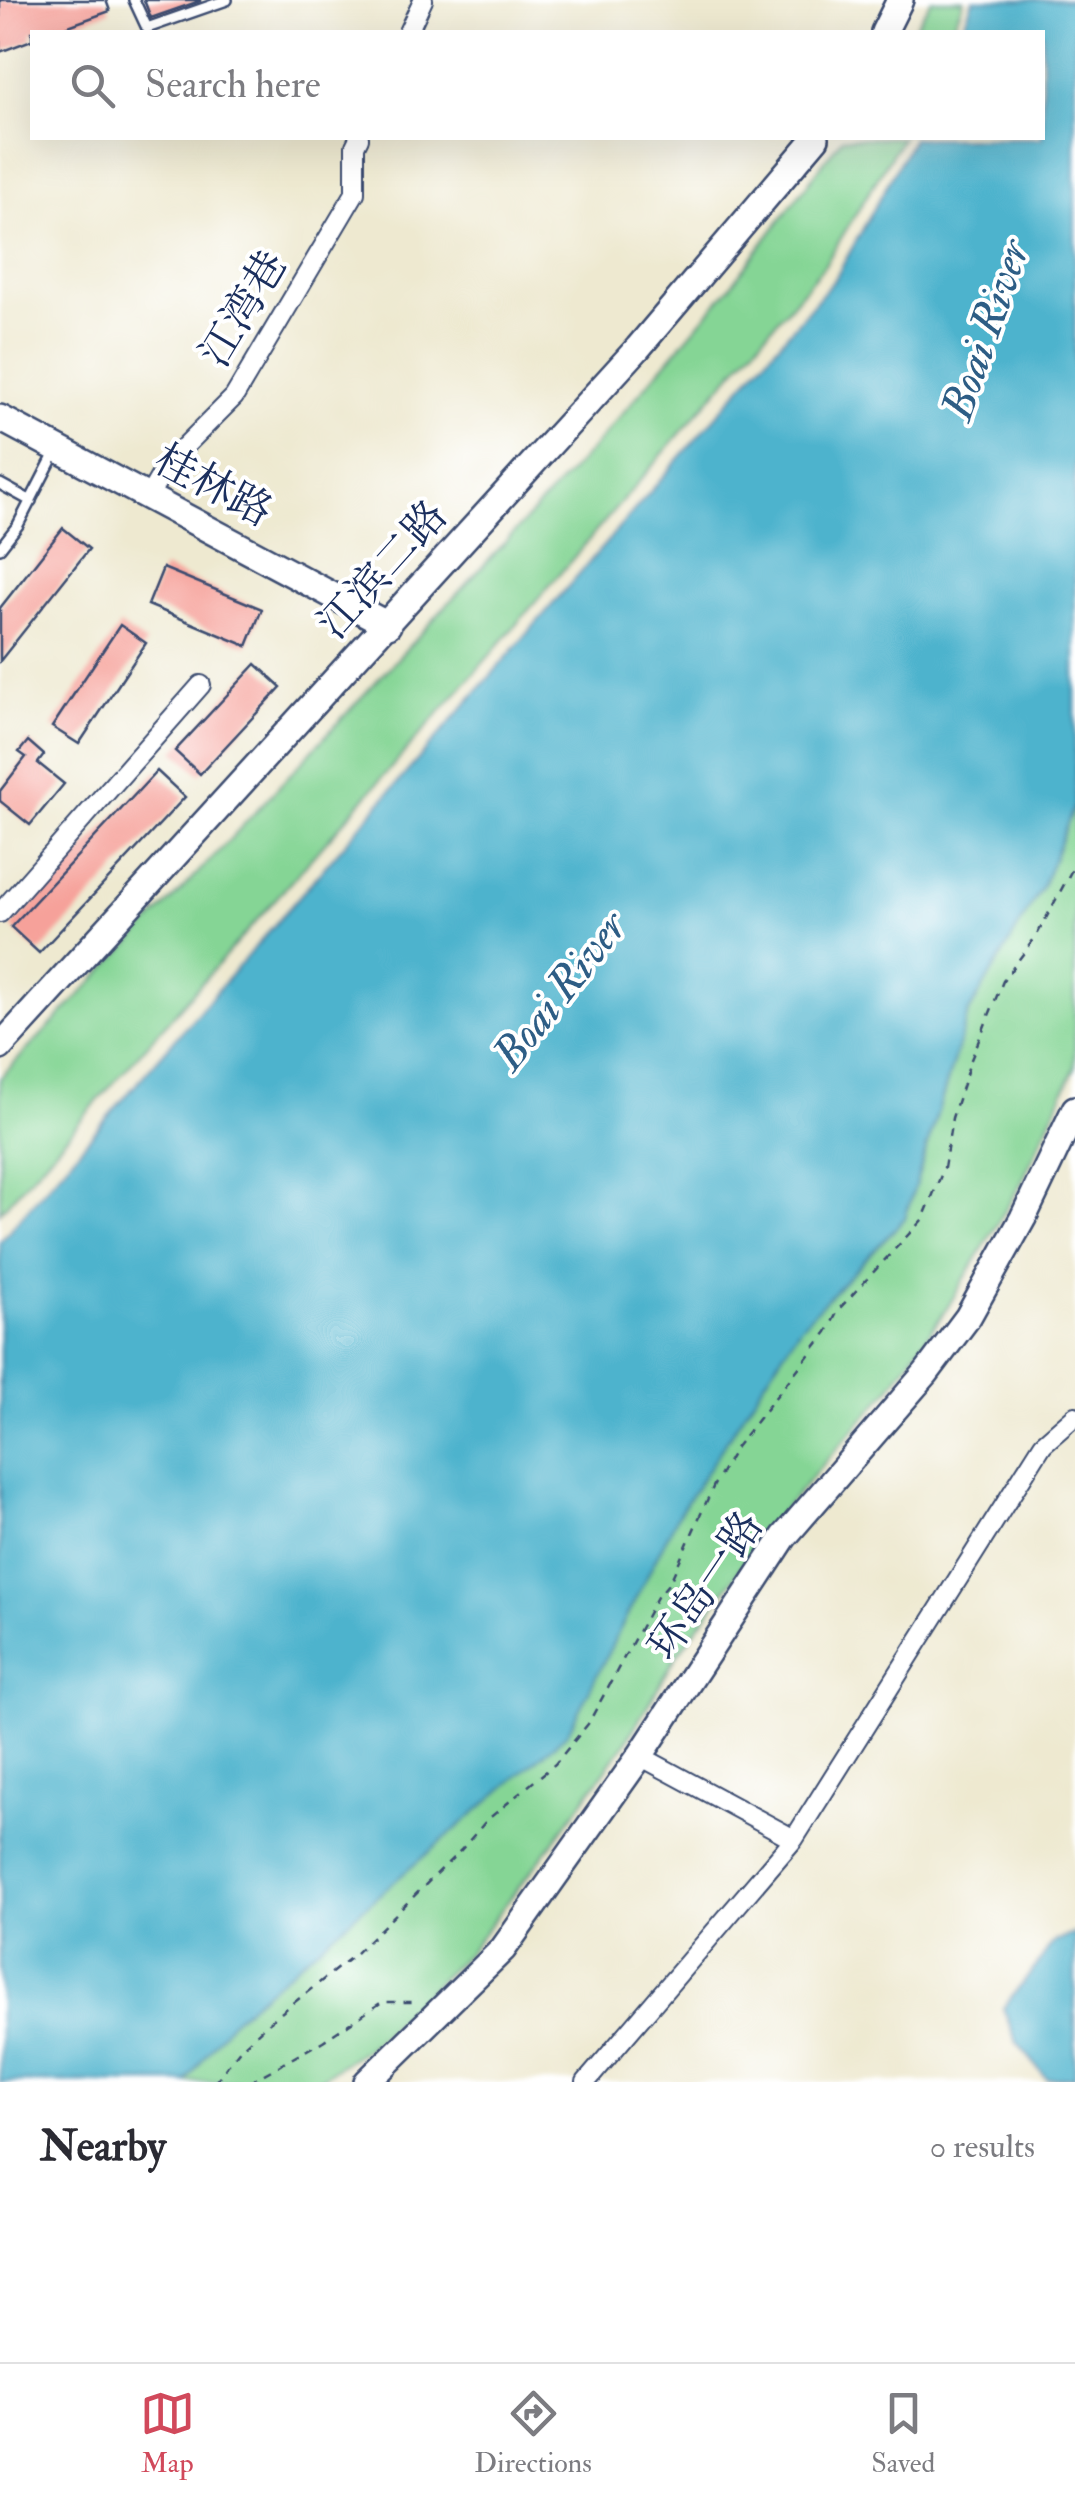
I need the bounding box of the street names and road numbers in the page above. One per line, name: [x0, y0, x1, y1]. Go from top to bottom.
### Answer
street label: 江湾巷: [189, 242, 299, 376]
street label: 桂林路: [145, 433, 281, 539]
street label: 江滨二路: [307, 490, 459, 650]
street label: 环岛一路: [637, 1502, 775, 1670]

